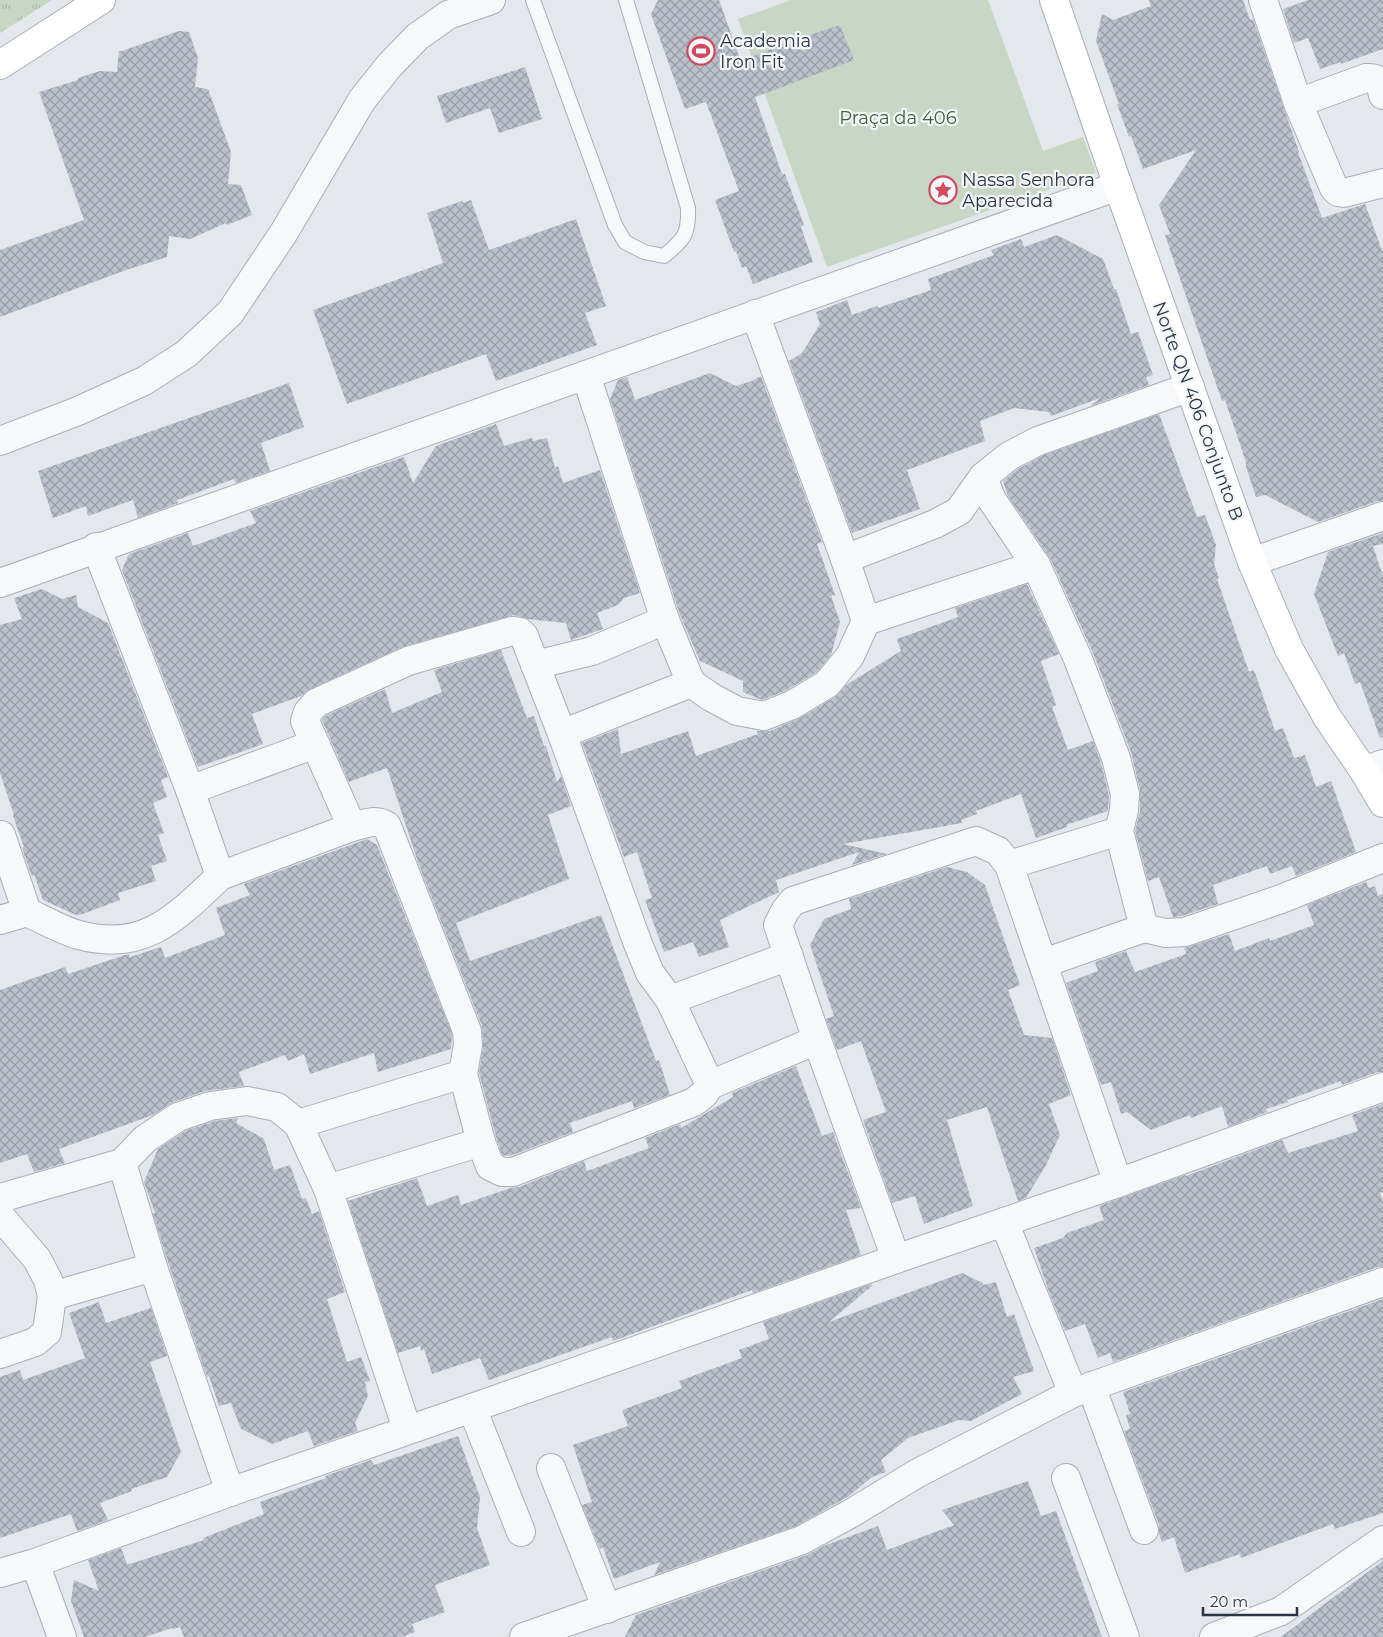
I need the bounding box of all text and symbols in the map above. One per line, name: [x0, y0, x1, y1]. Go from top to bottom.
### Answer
place label: Academia Iron Fit: [720, 30, 811, 73]
sports icon: Academia Iron Fit: [686, 36, 716, 66]
park label: Praça da 406: [839, 107, 957, 129]
place label: Nassa Senhora Aparecida: [962, 169, 1095, 212]
place icon: Nassa Senhora Aparecida: [928, 175, 958, 205]
street label: Norte QN 406 Conjunto B: [1148, 298, 1248, 524]
scale bar: [1203, 1584, 1297, 1616]
text: 20 m: [1210, 1592, 1248, 1611]

